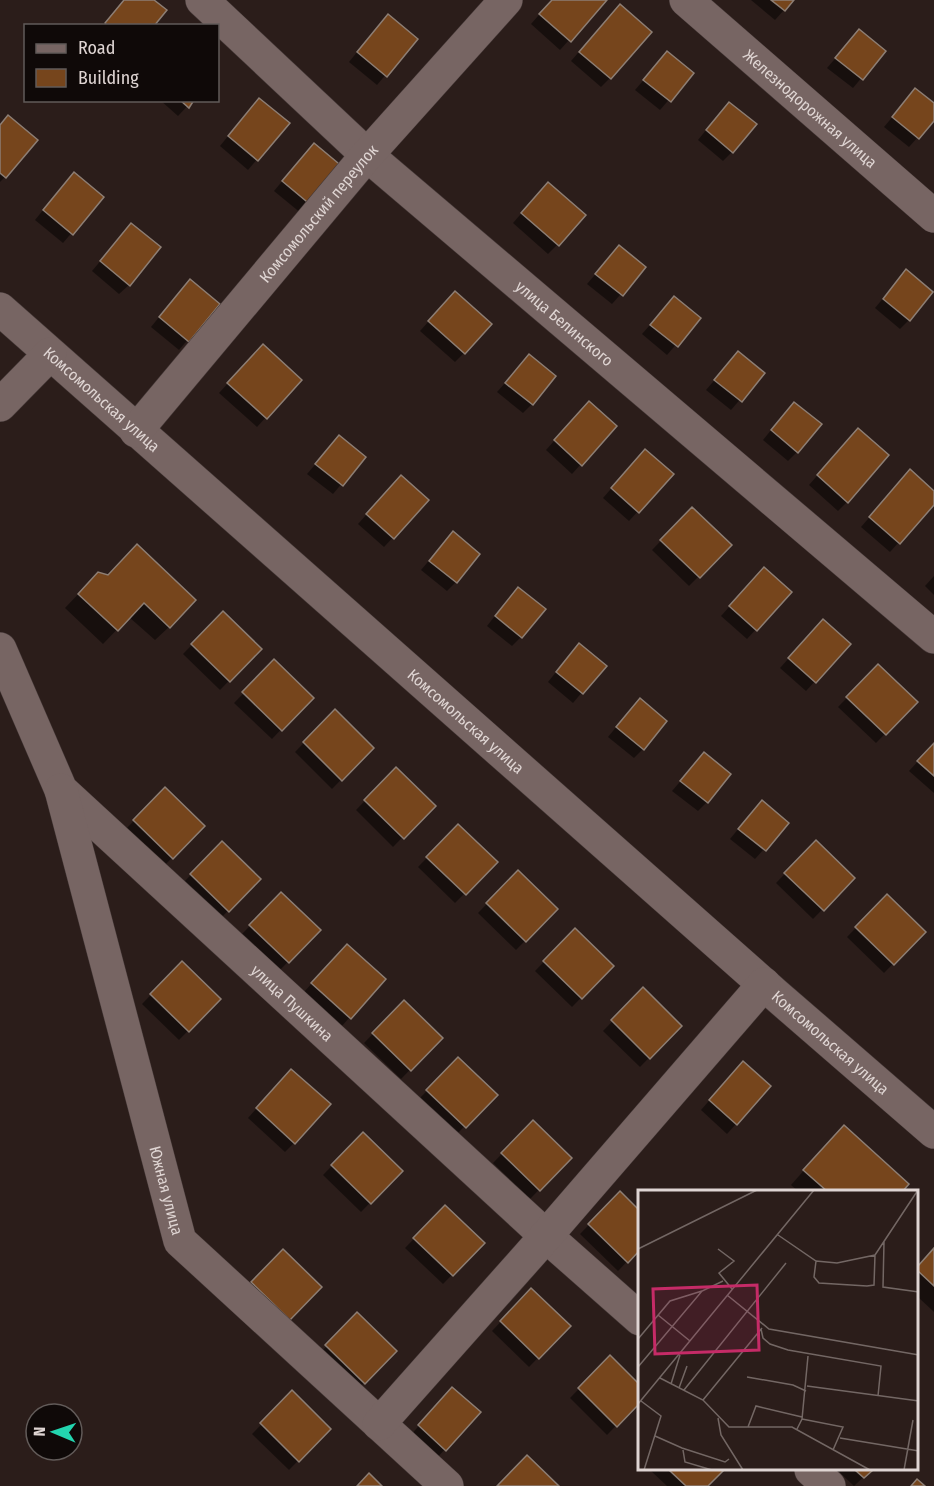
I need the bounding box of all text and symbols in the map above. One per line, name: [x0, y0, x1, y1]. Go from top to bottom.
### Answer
legend: [24, 24, 219, 102]
text: Road: [78, 37, 115, 59]
street label: Железнодорожная улица: [740, 45, 881, 172]
text: Building: [78, 67, 139, 89]
street label: Комсомольский переулок: [255, 140, 382, 286]
street label: улица Белинского: [512, 276, 618, 370]
street label: Комсомольская улица: [40, 343, 164, 456]
street label: Комсомольская улица: [404, 665, 528, 777]
street label: улица Пушкина: [247, 960, 337, 1045]
street label: Комсомольская улица: [768, 986, 893, 1098]
street label: Южная улица: [146, 1144, 187, 1237]
inset map: [638, 1190, 919, 1471]
north arrow: [24, 1402, 84, 1462]
text: N: [30, 1426, 49, 1437]

